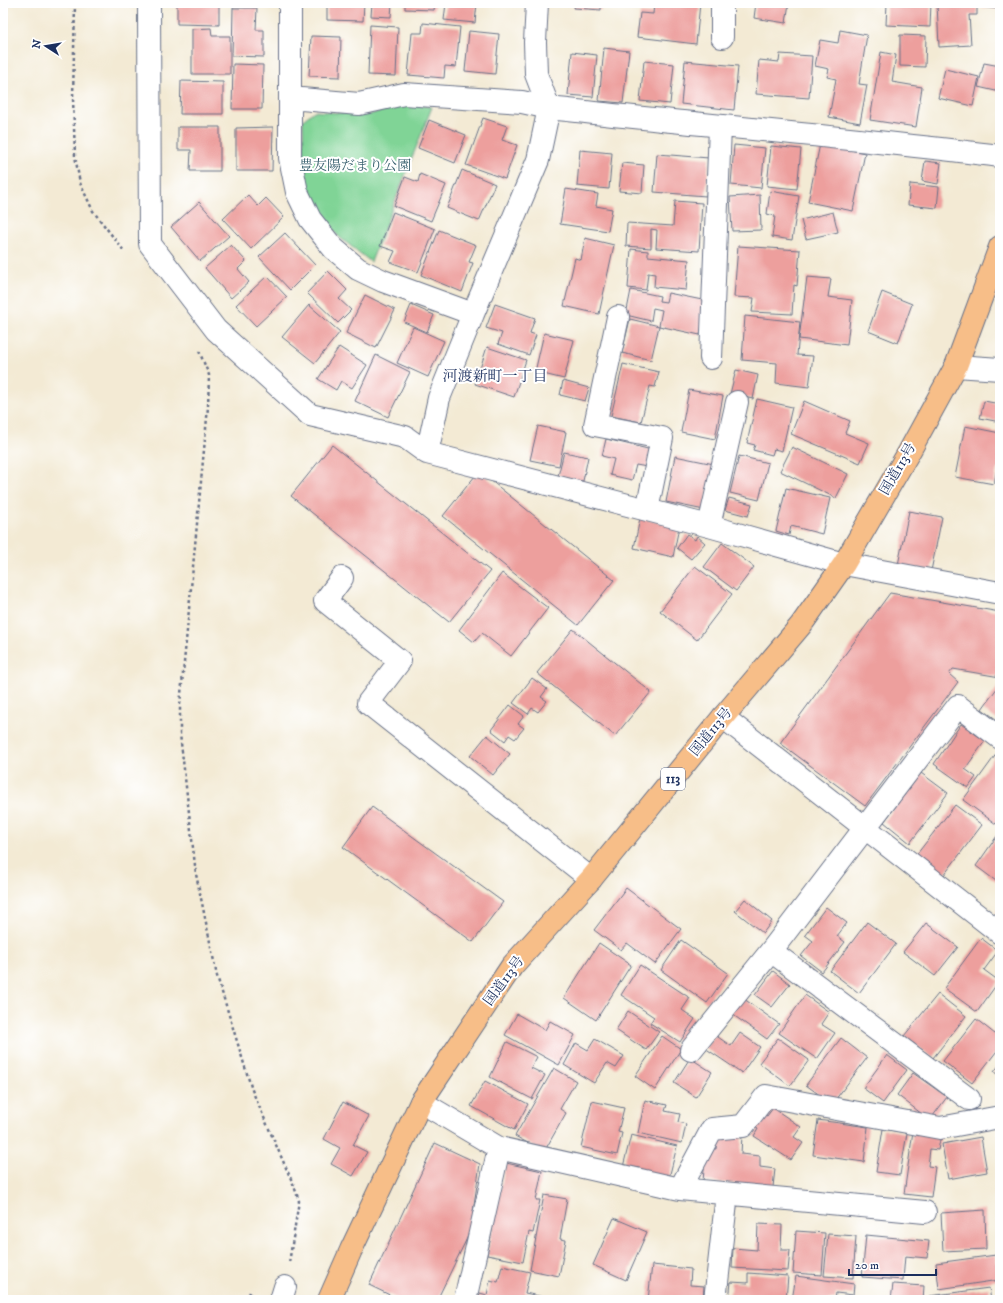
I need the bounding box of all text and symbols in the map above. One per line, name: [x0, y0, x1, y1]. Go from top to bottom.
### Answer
north arrow: [26, 26, 66, 66]
text: N: [29, 38, 45, 50]
park label: 豊友陽だまり公園: [299, 157, 411, 175]
district label: 河渡新町一丁目: [442, 367, 548, 386]
street label: 国道113号: [876, 440, 920, 498]
street label: 国道113号: [686, 704, 736, 760]
road number: 113: [661, 768, 685, 790]
street label: 国道113号: [480, 952, 528, 1010]
scale bar: [849, 1251, 936, 1277]
text: 20 m: [855, 1258, 879, 1273]

